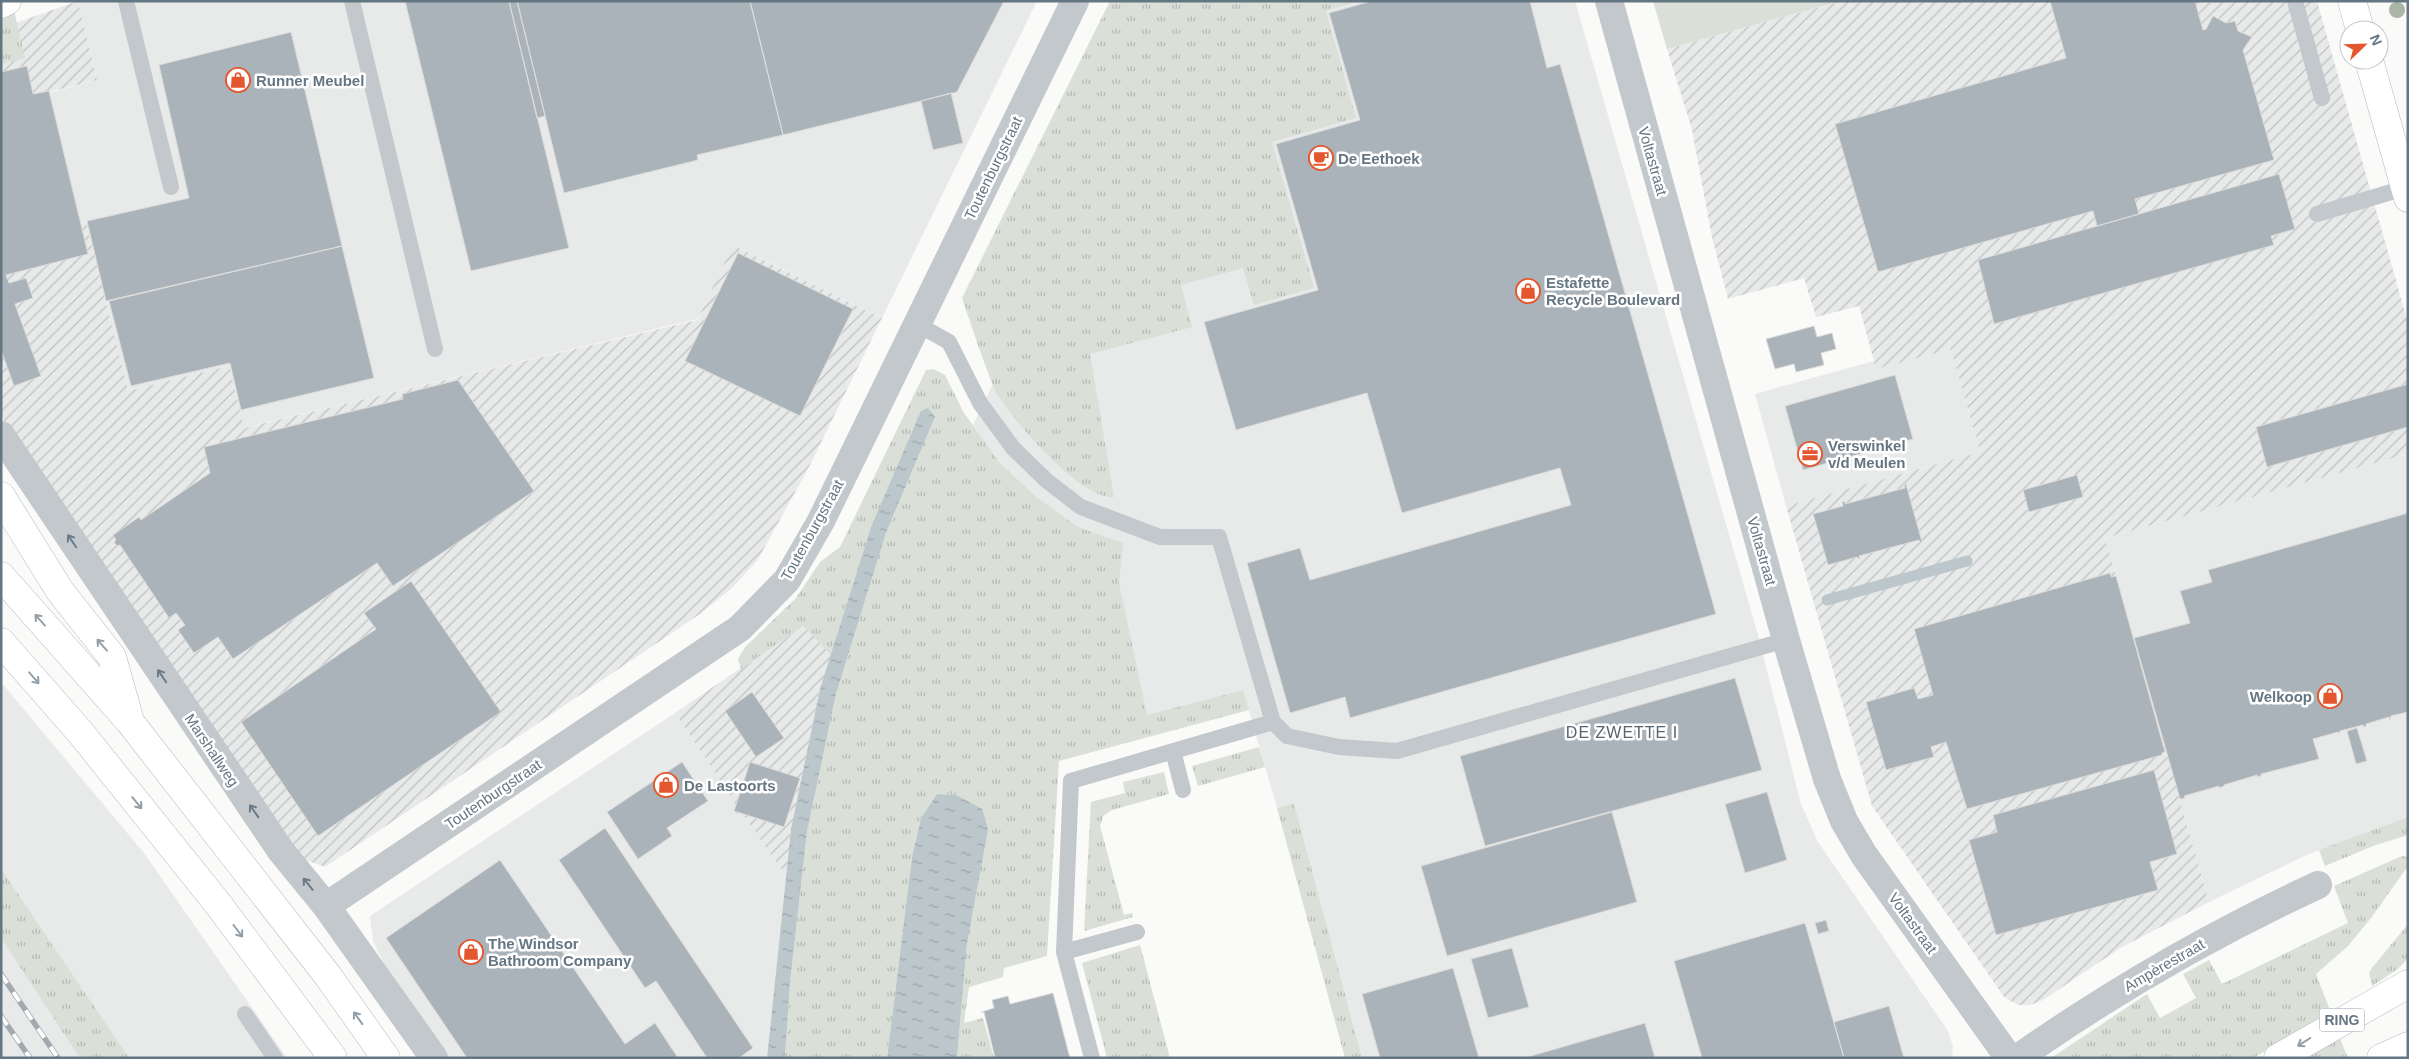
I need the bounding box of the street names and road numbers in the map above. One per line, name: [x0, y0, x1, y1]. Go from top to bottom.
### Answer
street label: Toutenburgstraat: [961, 113, 1026, 222]
street label: Voltastraat: [1635, 125, 1671, 198]
street label: Toutenburgstraat: [777, 476, 847, 583]
street label: Voltastraat: [1744, 515, 1780, 588]
street label: Marshallweg: [181, 710, 243, 790]
street label: Toutenburgstraat: [442, 755, 545, 833]
street label: Voltastraat: [1885, 889, 1941, 957]
street label: Ampèrestraat: [2121, 935, 2208, 995]
road number: RING: [2320, 1008, 2364, 1032]

